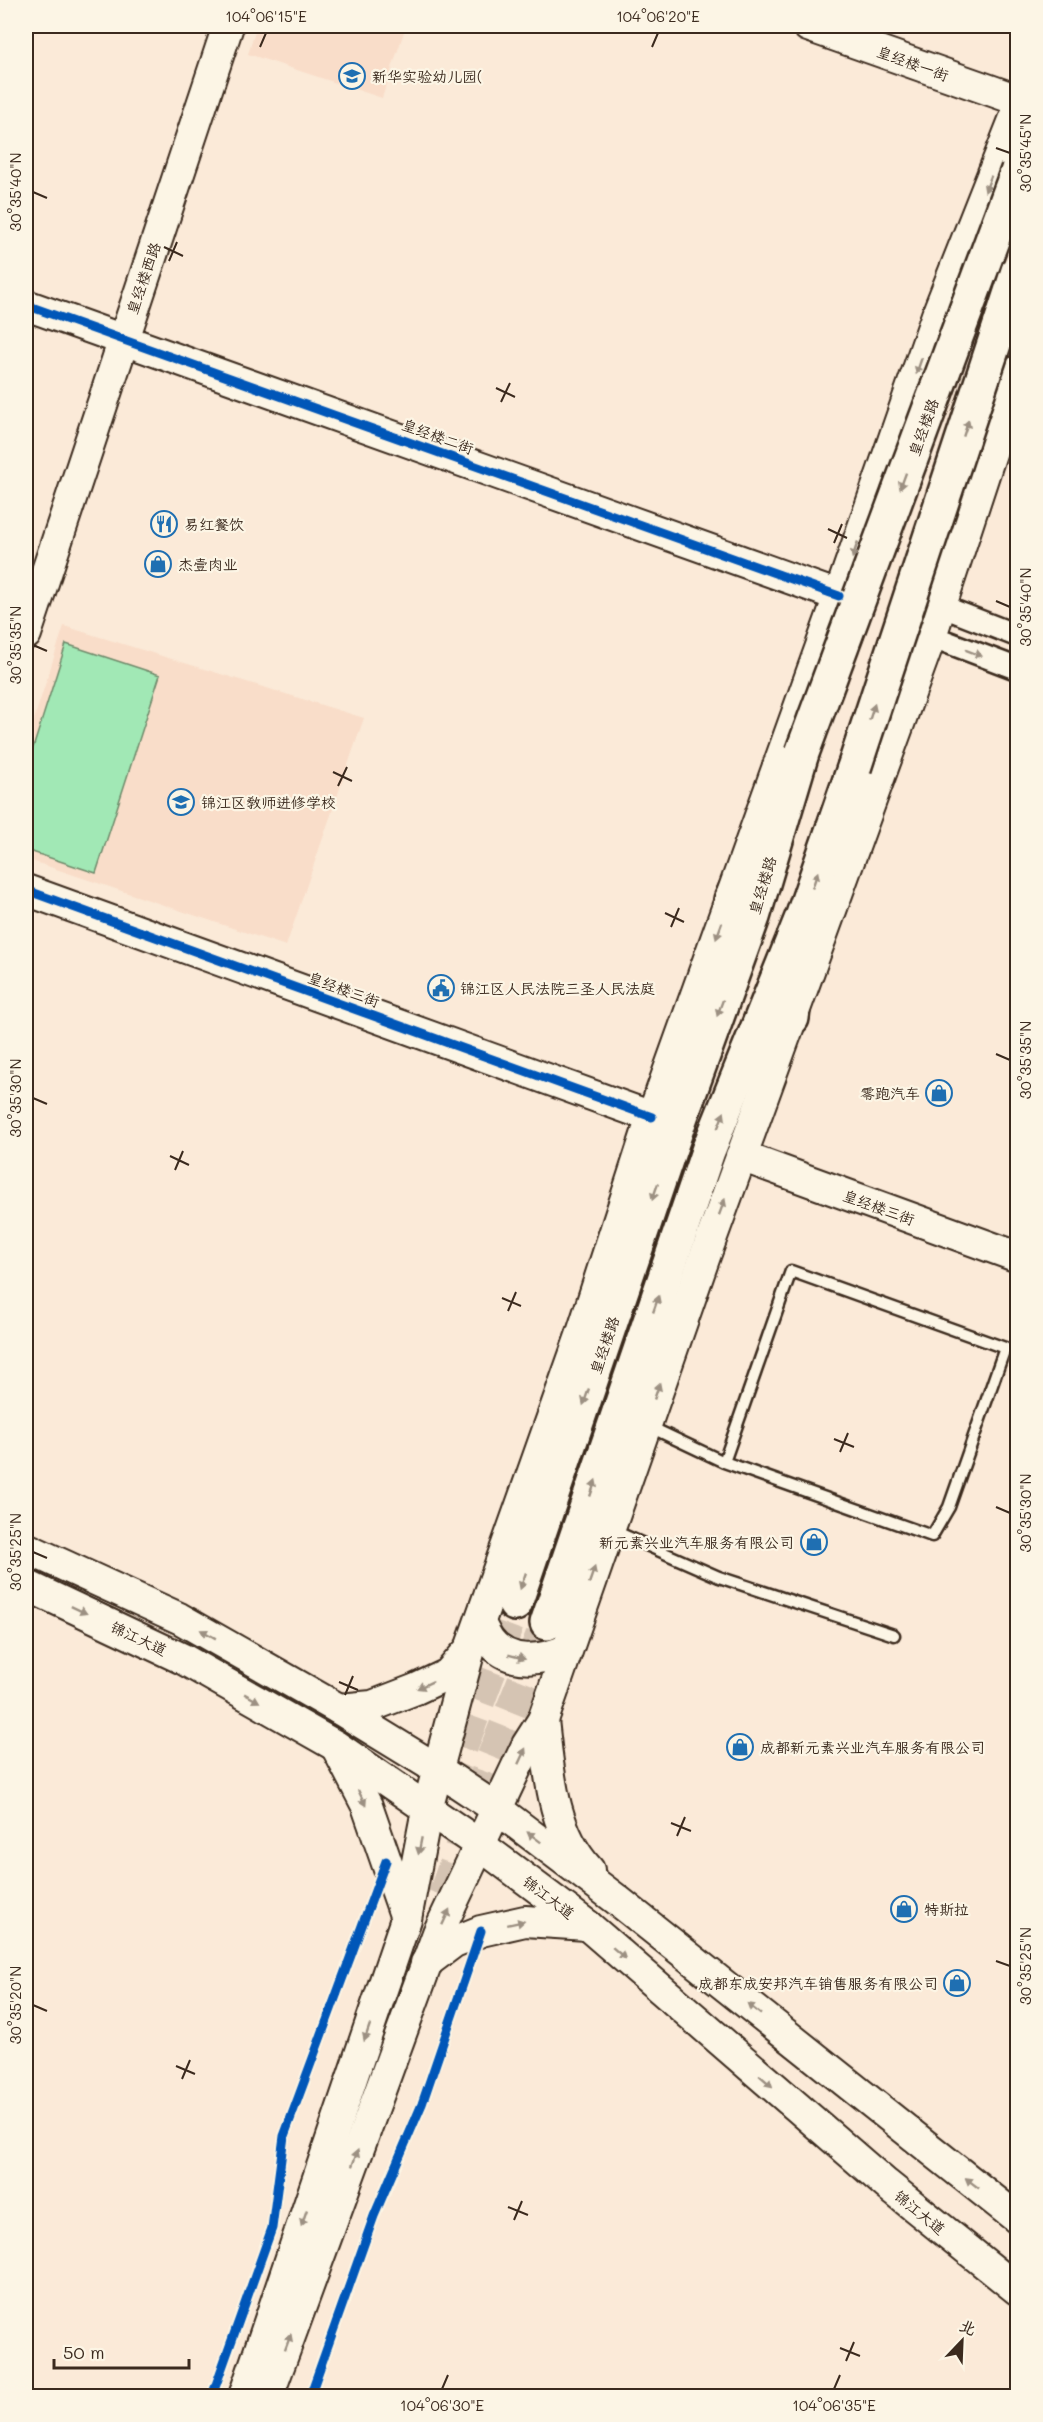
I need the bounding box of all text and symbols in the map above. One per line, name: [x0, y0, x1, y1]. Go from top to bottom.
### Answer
text: 104°06'15"E: [225, 6, 307, 26]
text: 104°06'20"E: [616, 6, 700, 26]
street label: 皇经楼一街: [874, 41, 952, 85]
school or university icon: 新华实验幼儿园(: [337, 61, 367, 91]
place label: 新华实验幼儿园(: [372, 66, 482, 86]
text: 30°35'45"N: [1015, 114, 1035, 192]
text: 30°35'40"N: [5, 152, 25, 232]
one-way arrow: [983, 175, 993, 193]
street label: 皇经楼西路: [121, 239, 165, 317]
one-way arrow: [914, 357, 924, 375]
street label: 皇经楼路: [903, 395, 943, 459]
street label: 皇经楼二街: [399, 414, 477, 458]
one-way arrow: [962, 419, 971, 437]
one-way arrow: [897, 472, 907, 490]
restaurant icon: 易红餐饮: [149, 509, 179, 539]
place label: 易红餐饮: [184, 514, 244, 534]
one-way arrow: [850, 541, 860, 559]
shop icon: 杰壹肉业: [143, 549, 173, 579]
place label: 杰壹肉业: [178, 554, 238, 574]
text: 30°35'40"N: [1015, 567, 1035, 647]
text: 30°35'35"N: [5, 606, 25, 684]
one-way arrow: [966, 648, 984, 658]
one-way arrow: [868, 703, 878, 721]
school or university icon: 锦江区教师进修学校: [166, 787, 196, 817]
place label: 锦江区教师进修学校: [201, 792, 336, 812]
street label: 皇经楼路: [744, 853, 780, 917]
one-way arrow: [810, 871, 820, 889]
one-way arrow: [714, 923, 724, 941]
street label: 皇经楼三街: [305, 967, 383, 1011]
public building icon: 锦江区人民法院三圣人民法庭: [426, 973, 456, 1003]
place label: 锦江区人民法院三圣人民法庭: [460, 978, 655, 998]
one-way arrow: [715, 999, 724, 1017]
text: 30°35'35"N: [1015, 1021, 1035, 1099]
text: 30°35'30"N: [5, 1058, 25, 1138]
shop icon: 零跑汽车: [924, 1078, 954, 1108]
place label: 零跑汽车: [860, 1083, 920, 1103]
one-way arrow: [717, 1111, 726, 1129]
one-way arrow: [650, 1183, 660, 1201]
street label: 皇经楼三街: [840, 1185, 918, 1229]
one-way arrow: [718, 1198, 728, 1216]
one-way arrow: [652, 1295, 662, 1313]
street label: 皇经楼路: [585, 1313, 623, 1377]
one-way arrow: [653, 1382, 663, 1400]
one-way arrow: [580, 1388, 590, 1406]
text: 30°35'30"N: [1015, 1473, 1035, 1553]
one-way arrow: [589, 1479, 598, 1497]
text: 30°35'25"N: [5, 1513, 25, 1591]
shop icon: 新元素兴业汽车服务有限公司: [799, 1527, 829, 1557]
place label: 新元素兴业汽车服务有限公司: [599, 1532, 794, 1552]
one-way arrow: [588, 1566, 598, 1584]
one-way arrow: [518, 1572, 527, 1590]
one-way arrow: [70, 1605, 87, 1614]
street label: 锦江大道: [108, 1616, 170, 1660]
one-way arrow: [199, 1629, 216, 1639]
one-way arrow: [508, 1652, 526, 1662]
one-way arrow: [416, 1680, 433, 1689]
one-way arrow: [244, 1693, 260, 1704]
shop icon: 成都新元素兴业汽车服务有限公司: [725, 1732, 755, 1762]
place label: 成都新元素兴业汽车服务有限公司: [760, 1737, 985, 1757]
one-way arrow: [517, 1747, 526, 1764]
one-way arrow: [357, 1789, 367, 1807]
one-way arrow: [526, 1831, 542, 1843]
one-way arrow: [415, 1837, 424, 1856]
street label: 锦江大道: [519, 1871, 579, 1923]
shop icon: 特斯拉: [889, 1894, 919, 1924]
place label: 特斯拉: [924, 1899, 969, 1919]
one-way arrow: [441, 1908, 450, 1925]
one-way arrow: [507, 1918, 526, 1927]
text: 30°35'25"N: [1015, 1927, 1035, 2005]
one-way arrow: [611, 1946, 626, 1959]
text: 30°35'20"N: [5, 1966, 25, 2044]
shop icon: 成都东成安邦汽车销售服务有限公司: [942, 1968, 972, 1998]
place label: 成都东成安邦汽车销售服务有限公司: [698, 1973, 938, 1993]
one-way arrow: [746, 2004, 761, 2016]
one-way arrow: [362, 2024, 372, 2042]
one-way arrow: [758, 2074, 774, 2087]
one-way arrow: [350, 2149, 360, 2167]
one-way arrow: [964, 2178, 979, 2190]
street label: 锦江大道: [890, 2185, 950, 2239]
one-way arrow: [299, 2209, 309, 2227]
north arrow: [932, 2311, 992, 2371]
text: 北: [957, 2314, 980, 2340]
scale bar: [54, 2332, 189, 2370]
one-way arrow: [283, 2332, 293, 2350]
text: 50 m: [63, 2340, 105, 2364]
text: 104°06'30"E: [400, 2395, 484, 2415]
text: 104°06'35"E: [792, 2395, 876, 2415]

